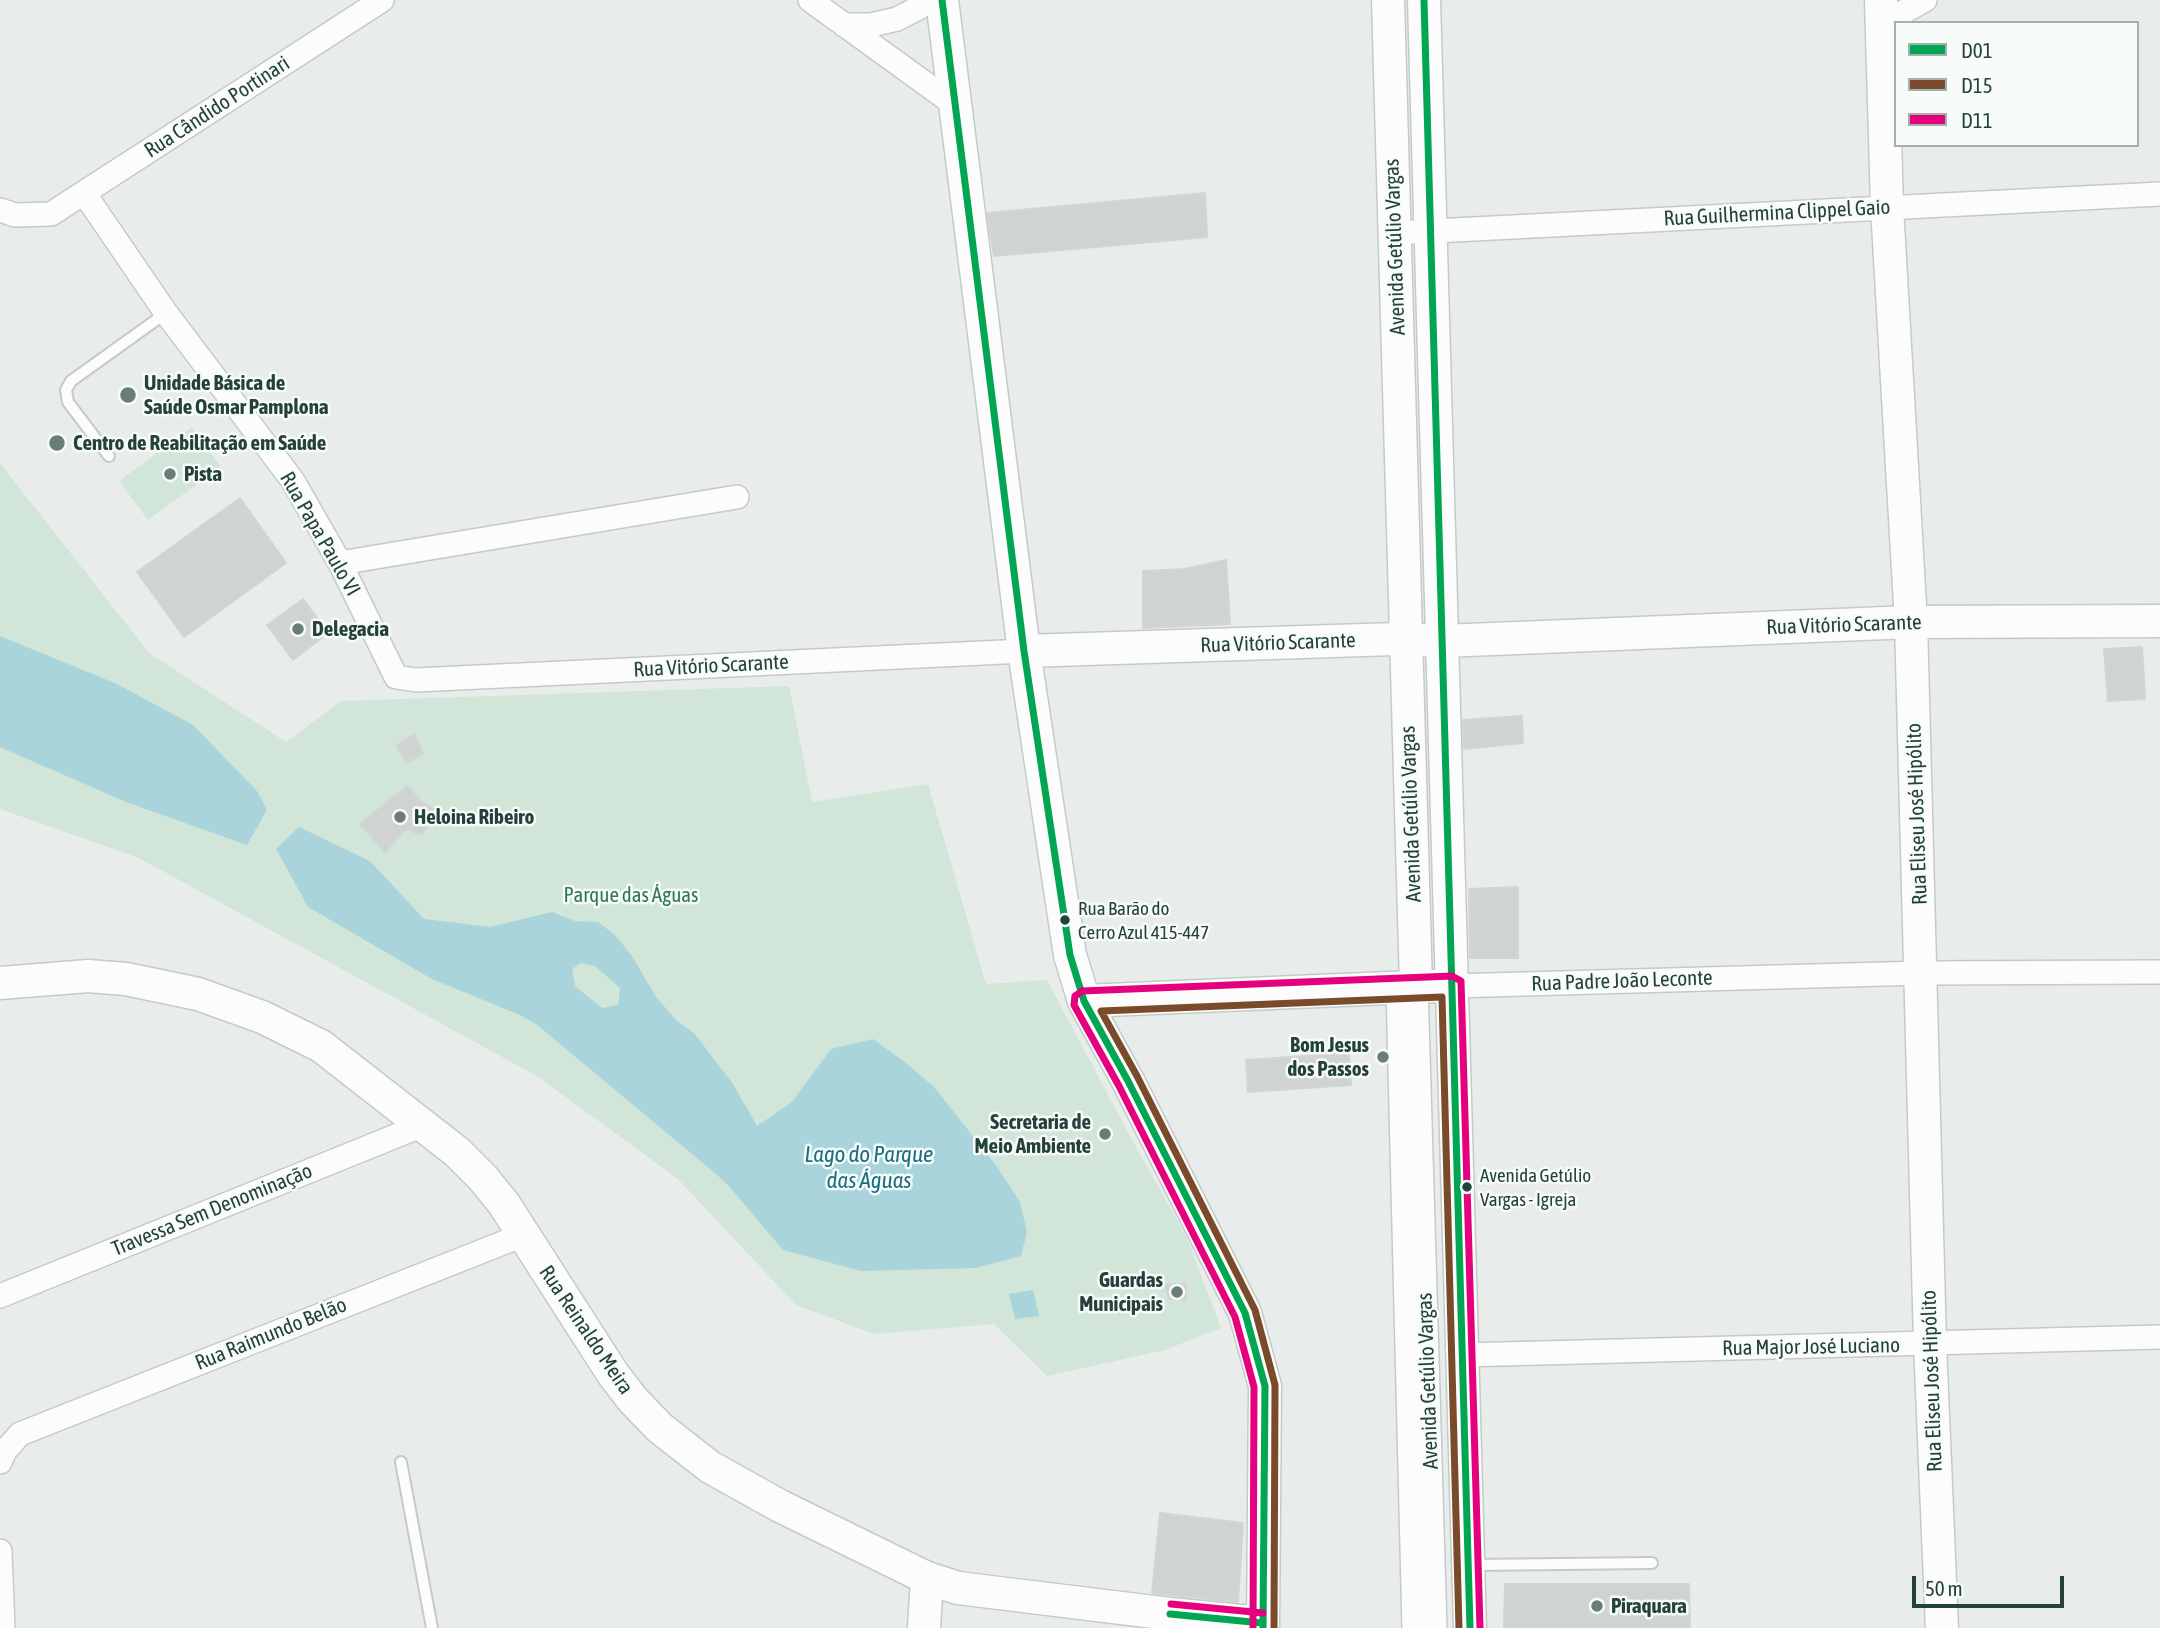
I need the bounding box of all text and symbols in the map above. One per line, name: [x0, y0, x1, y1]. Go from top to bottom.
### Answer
legend: [1894, 21, 2139, 147]
text: D01: [1961, 38, 1993, 62]
street label: Rua Cândido Portinari: [140, 51, 294, 163]
text: D15: [1961, 73, 1993, 97]
text: D11: [1961, 108, 1993, 132]
street label: Avenida Getúlio Vargas: [1379, 158, 1411, 336]
street label: Rua Guilhermina Clippel Gaio: [1663, 194, 1891, 232]
place label: Unidade Básica de Saúde Osmar Pamplona: [144, 370, 329, 420]
marker: Unidade Básica de Saúde Osmar Pamplona: [118, 385, 138, 405]
place label: Centro de Reabilitação em Saúde: [73, 430, 326, 456]
marker: Centro de Reabilitação em Saúde: [47, 433, 67, 453]
place label: Pista: [184, 461, 222, 487]
marker: Pista: [162, 466, 178, 482]
street label: Rua Papa Paulo VI: [274, 467, 366, 601]
street label: Rua Vitório Scarante: [1766, 610, 1922, 640]
place label: Delegacia: [312, 616, 389, 642]
marker: Delegacia: [290, 621, 306, 637]
street label: Rua Vitório Scarante: [1200, 628, 1356, 658]
street label: Rua Vitório Scarante: [633, 649, 789, 683]
street label: Rua Eliseu José Hipólito: [1901, 723, 1933, 905]
street label: Avenida Getúlio Vargas: [1395, 725, 1427, 903]
place label: Heloina Ribeiro: [414, 804, 534, 830]
marker: Heloina Ribeiro: [392, 809, 408, 825]
park label: Parque das Águas: [564, 882, 698, 908]
place label: Rua Barão do Cerro Azul 415-447: [1078, 898, 1209, 942]
marker: Rua Barão do Cerro Azul 415-447: [1058, 913, 1072, 927]
street label: Rua Padre João Leconte: [1531, 965, 1713, 997]
place label: Bom Jesus dos Passos: [1287, 1032, 1369, 1082]
marker: Bom Jesus dos Passos: [1375, 1049, 1391, 1065]
place label: Secretaria de Meio Ambiente: [975, 1109, 1091, 1159]
marker: Secretaria de Meio Ambiente: [1097, 1126, 1113, 1142]
water label: Lago do Parque das Águas: [804, 1141, 934, 1195]
street label: Travessa Sem Denominação: [108, 1158, 316, 1262]
place label: Avenida Getúlio Vargas - Igreja: [1480, 1165, 1591, 1209]
marker: Avenida Getúlio Vargas - Igreja: [1460, 1180, 1474, 1194]
street label: Rua Reinaldo Meira: [534, 1261, 638, 1399]
place label: Guardas Municipais: [1079, 1267, 1163, 1317]
marker: Guardas Municipais: [1169, 1284, 1185, 1300]
street label: Rua Eliseu José Hipólito: [1916, 1290, 1948, 1472]
street label: Rua Raimundo Belão: [192, 1292, 350, 1376]
street label: Avenida Getúlio Vargas: [1412, 1292, 1444, 1470]
street label: Rua Major José Luciano: [1722, 1333, 1900, 1361]
scale bar: [1915, 1562, 2067, 1606]
text: 50 m: [1925, 1576, 1963, 1600]
place label: Piraquara: [1611, 1593, 1687, 1619]
marker: Piraquara: [1589, 1598, 1605, 1614]

